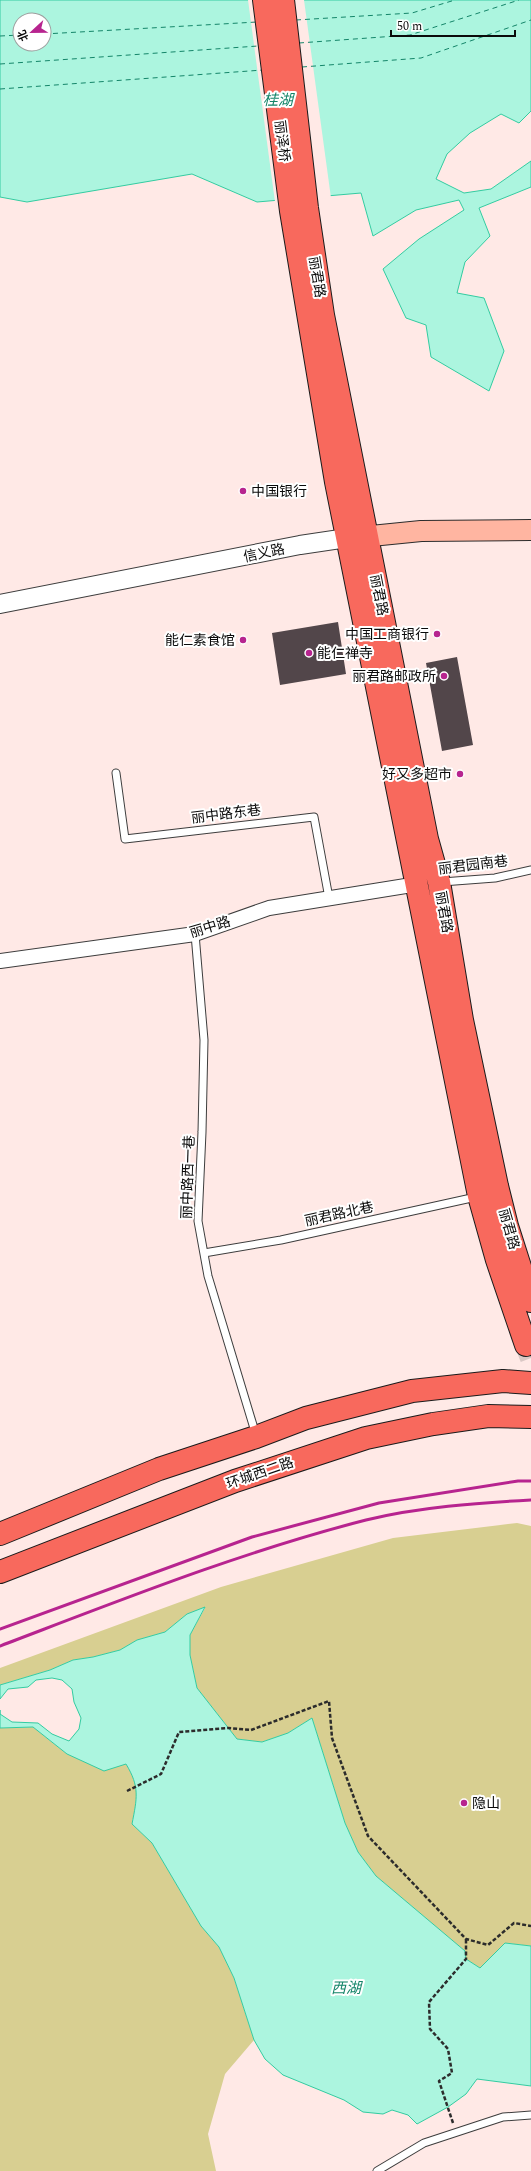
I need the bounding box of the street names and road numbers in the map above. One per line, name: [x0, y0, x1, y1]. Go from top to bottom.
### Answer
street label: 丽泽桥: [269, 119, 295, 163]
street label: 丽君路: [303, 255, 331, 299]
street label: 信义路: [241, 538, 287, 568]
street label: 丽君路: [365, 572, 393, 618]
street label: 丽中路东巷: [190, 799, 262, 829]
street label: 丽君园南巷: [437, 850, 509, 880]
street label: 丽君路: [430, 889, 458, 935]
street label: 丽中路: [187, 911, 233, 943]
street label: 丽中路西一巷: [176, 1135, 200, 1219]
street label: 丽君路北巷: [303, 1196, 375, 1232]
street label: 丽君路: [493, 1206, 525, 1252]
street label: 环城西二路: [223, 1452, 297, 1494]

